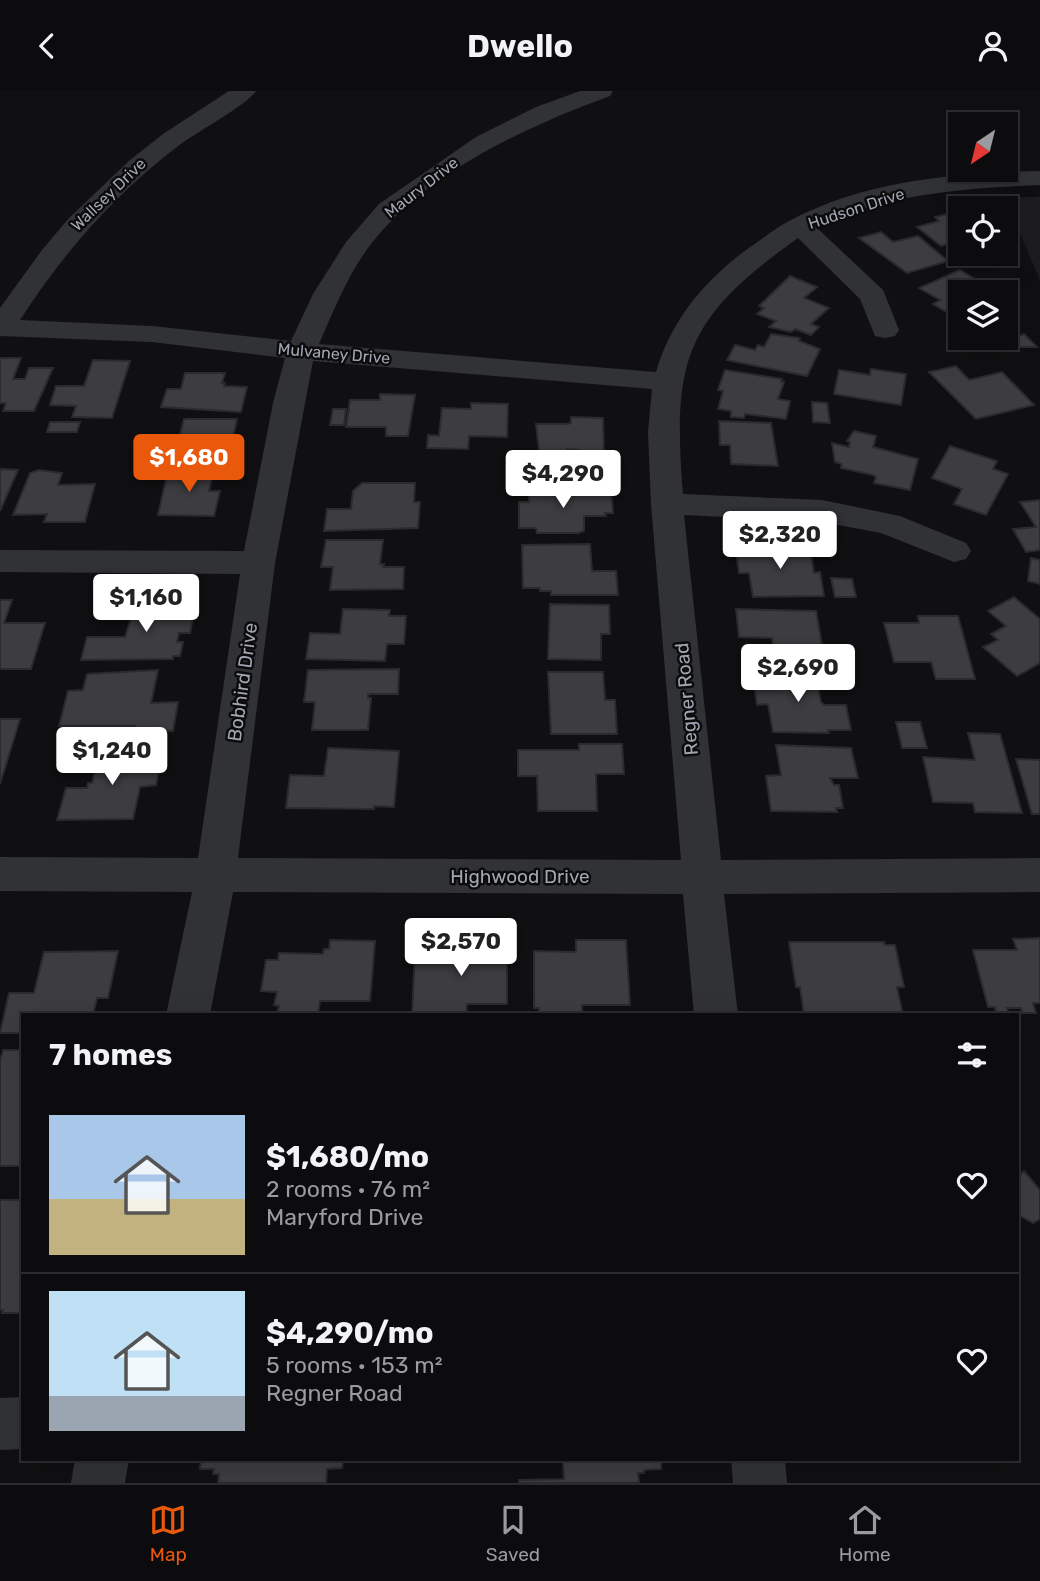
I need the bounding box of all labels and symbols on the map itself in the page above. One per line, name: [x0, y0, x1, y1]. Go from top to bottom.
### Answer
north arrow: [948, 112, 1018, 182]
street label: Maury Drive: [381, 153, 462, 222]
street label: Wallsey Drive: [67, 154, 150, 235]
street label: Hudson Drive: [806, 184, 907, 233]
street label: Mulvaney Drive: [277, 339, 391, 368]
pin: $1,680: [132, 435, 246, 494]
pin: $4,290: [506, 451, 620, 510]
pin: $2,320: [723, 511, 837, 571]
pin: $1,160: [89, 575, 203, 634]
street label: Bobhird Drive: [223, 621, 262, 743]
street label: Regner Road: [670, 642, 703, 756]
pin: $2,690: [741, 645, 855, 704]
pin: $1,240: [55, 727, 169, 787]
street label: Highwood Drive: [450, 865, 590, 888]
pin: $2,570: [404, 919, 518, 978]

